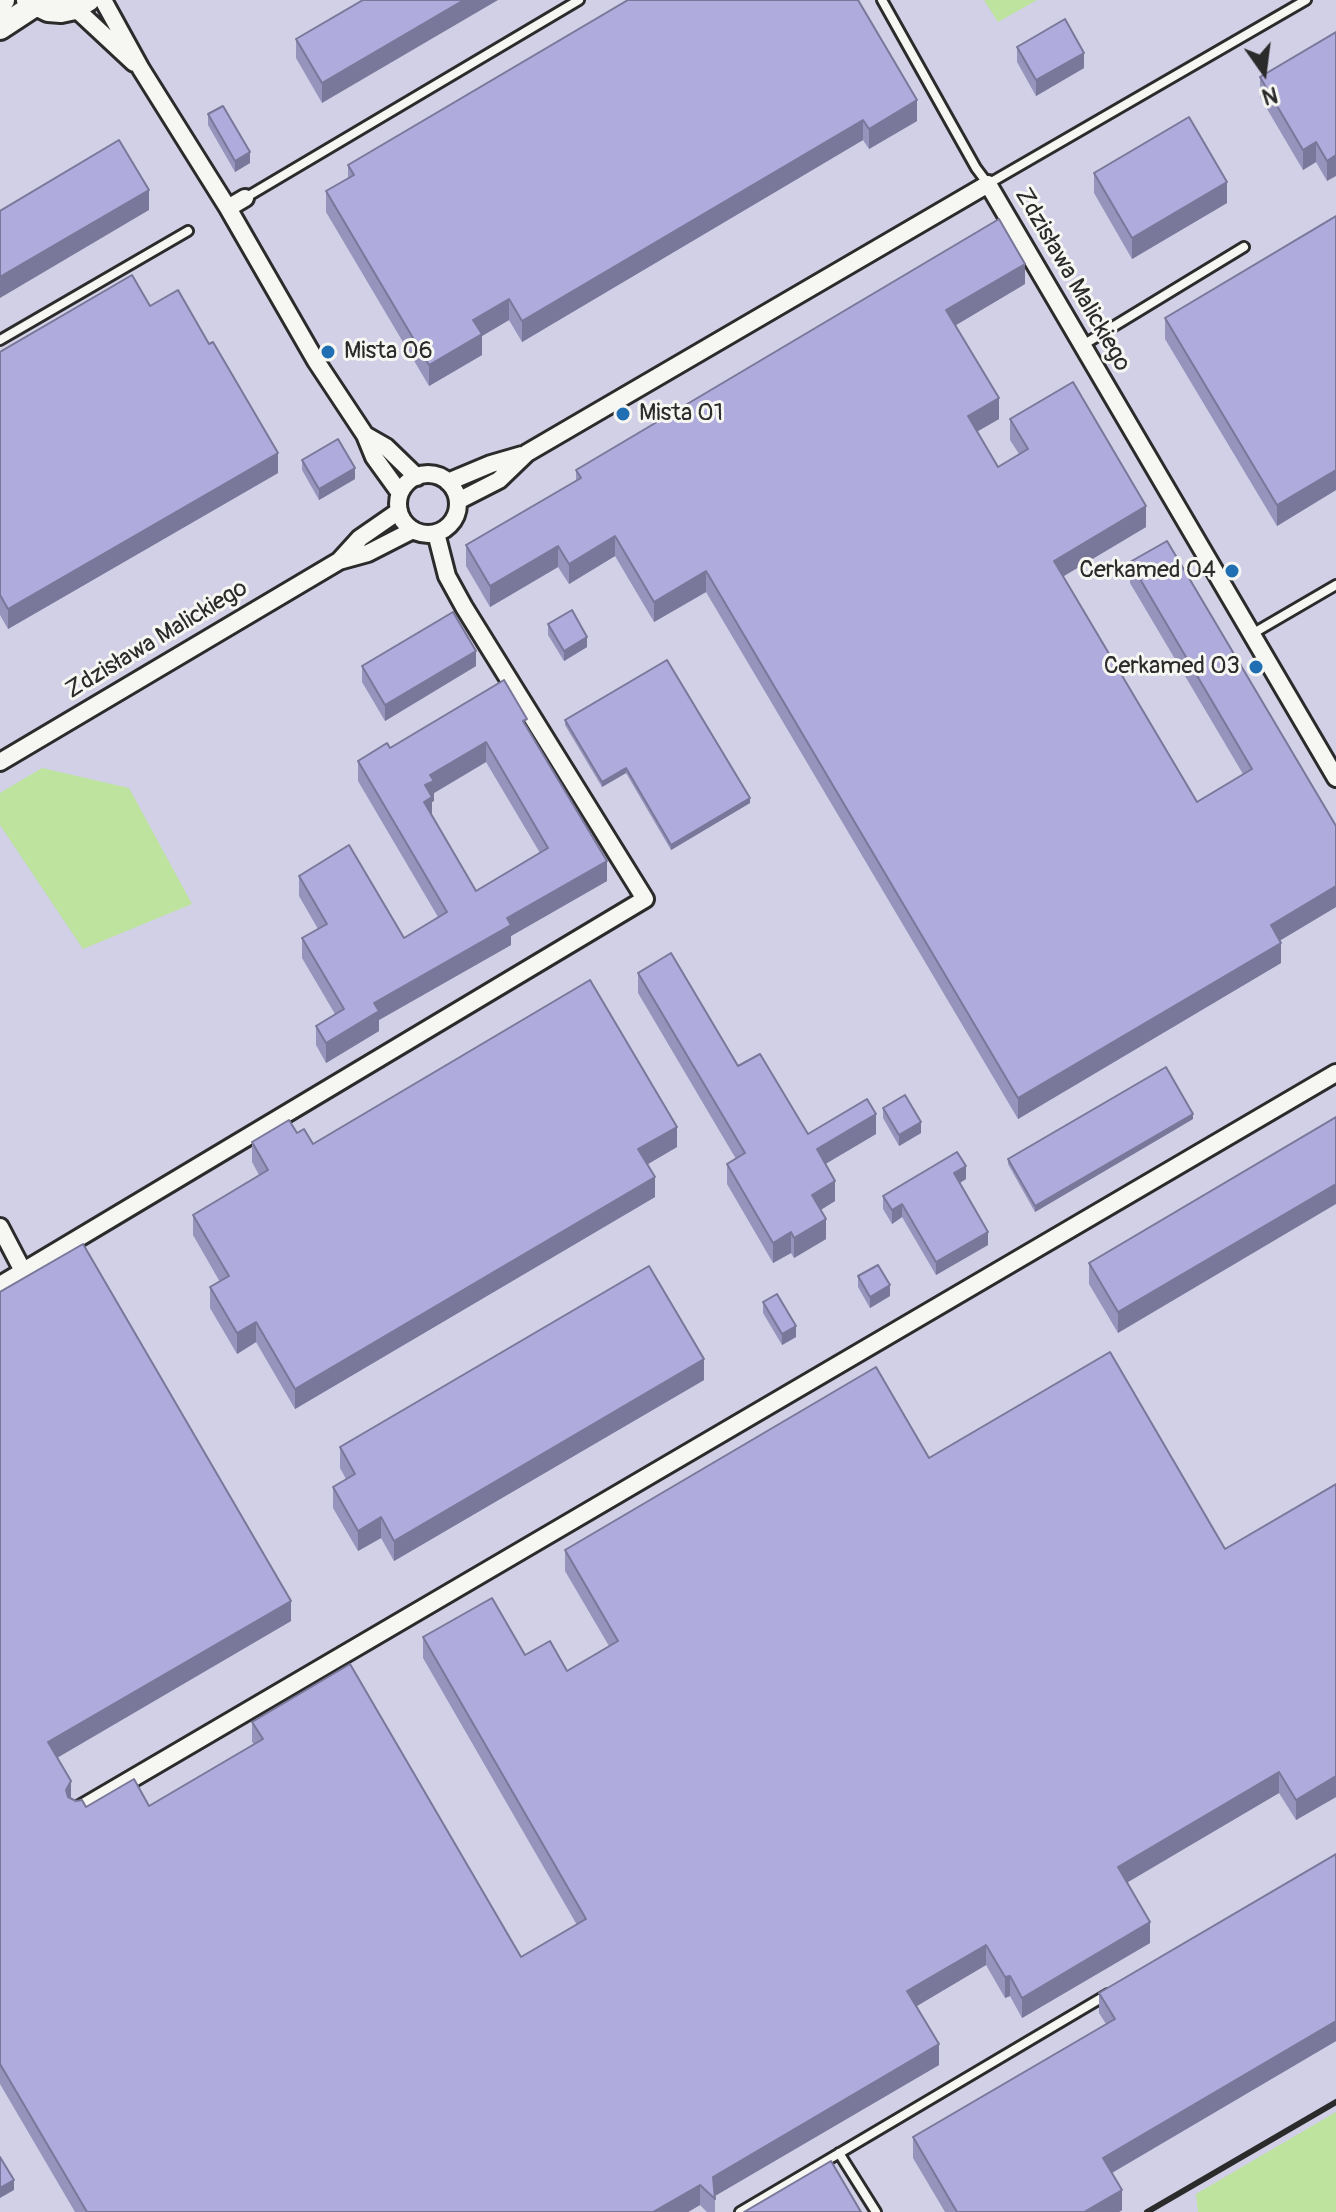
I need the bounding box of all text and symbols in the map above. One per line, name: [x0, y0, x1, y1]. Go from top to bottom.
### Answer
north arrow: [1224, 32, 1304, 112]
text: N: [1259, 80, 1280, 111]
street label: Zdzisława Malickiego: [1008, 183, 1136, 377]
place label: Mista 06: [344, 338, 433, 366]
marker: Mista 06: [319, 343, 337, 361]
place label: Mista 01: [639, 400, 723, 428]
marker: Mista 01: [614, 405, 632, 423]
place label: Cerkamed 04: [1079, 557, 1216, 585]
marker: Cerkamed 04: [1223, 562, 1241, 580]
street label: Zdzisława Malickiego: [61, 574, 253, 706]
place label: Cerkamed 03: [1104, 653, 1240, 681]
marker: Cerkamed 03: [1247, 658, 1265, 676]

